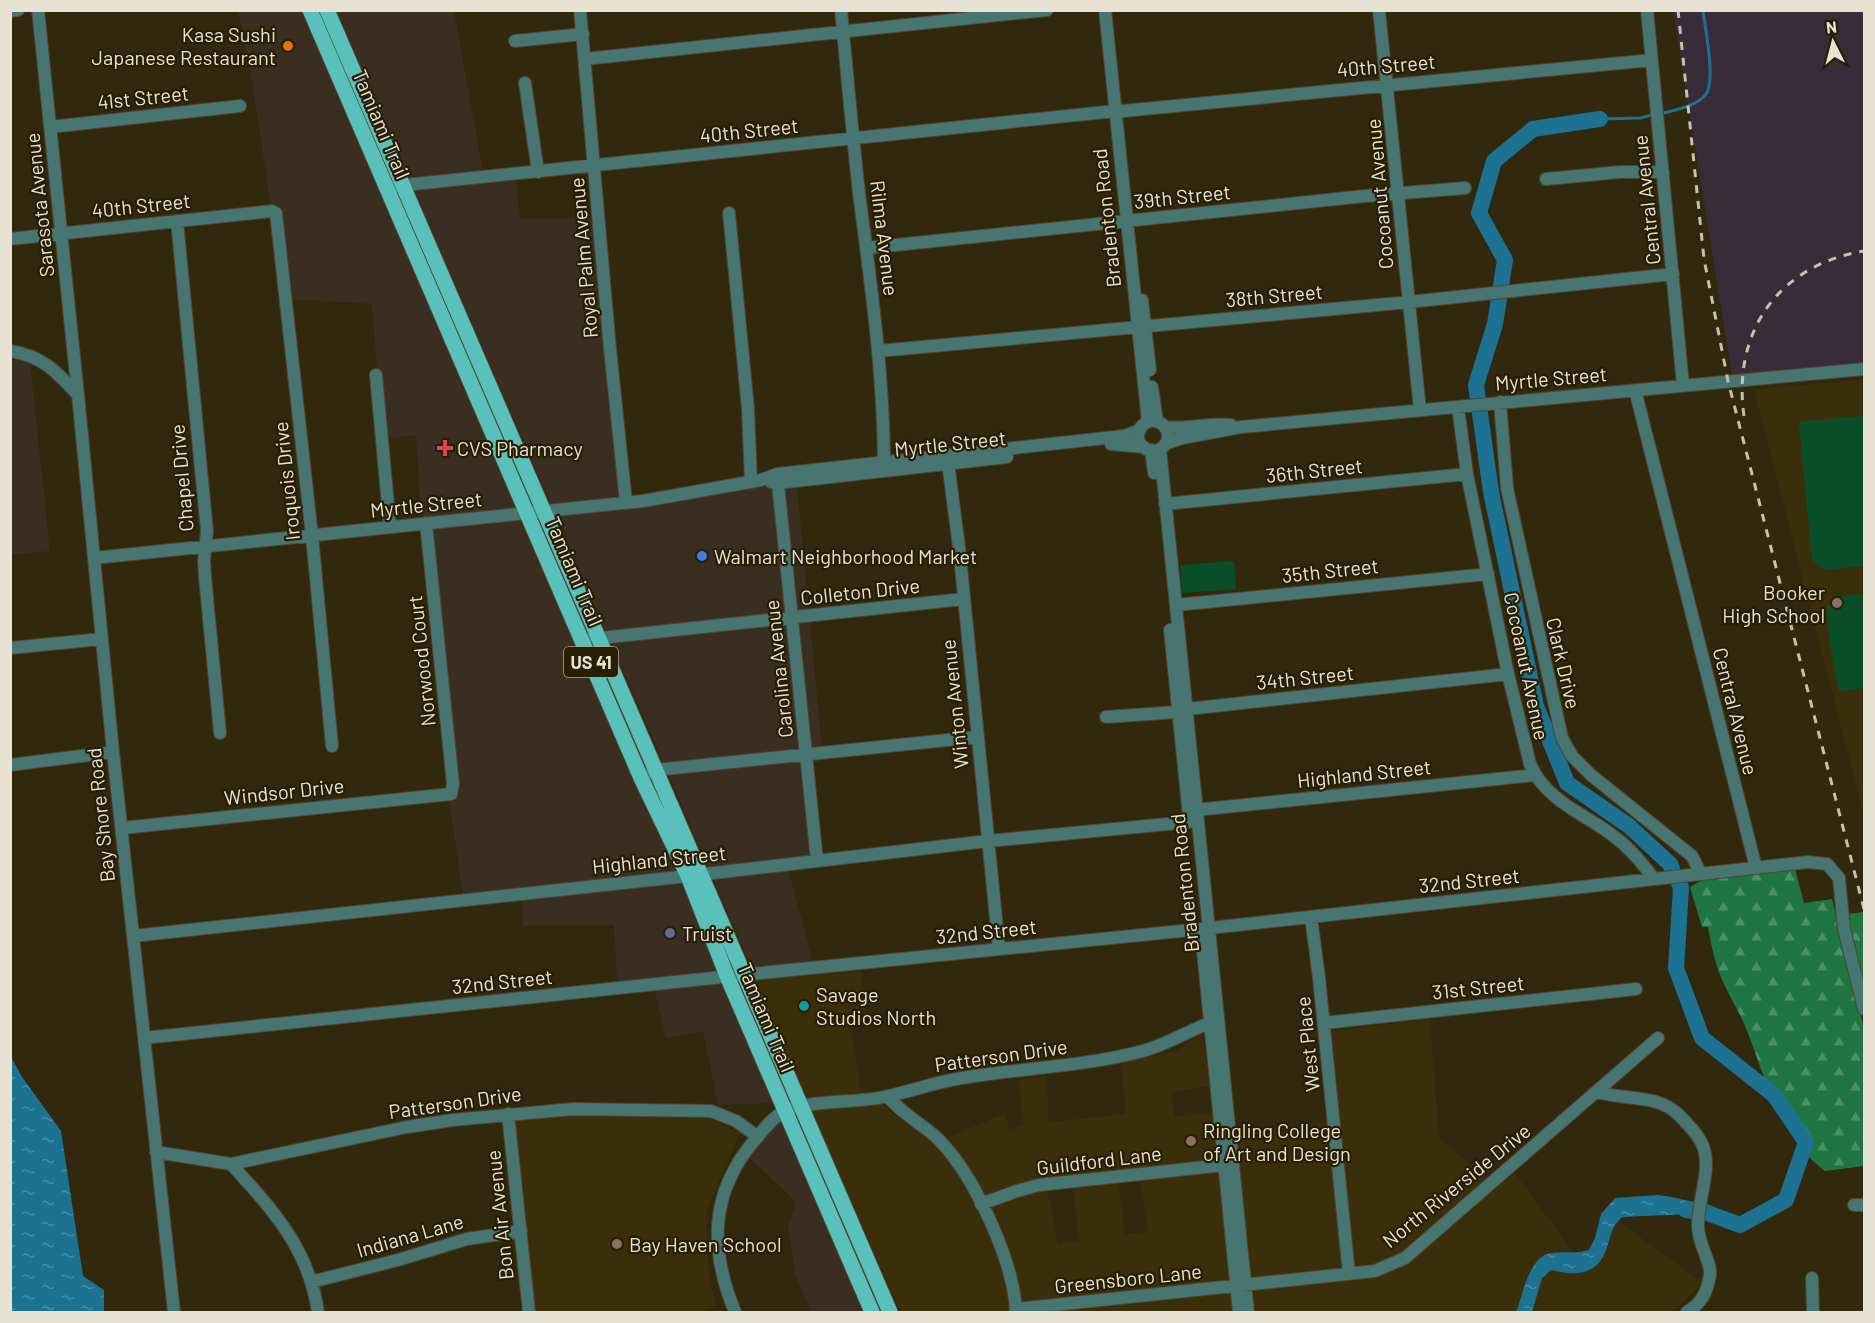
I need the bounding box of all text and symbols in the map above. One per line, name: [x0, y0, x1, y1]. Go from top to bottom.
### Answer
north arrow: [1803, 12, 1863, 72]
text: N: [1825, 17, 1838, 37]
place label: Kasa Sushi Japanese Restaurant: [92, 22, 276, 69]
marker: Kasa Sushi Japanese Restaurant: [281, 39, 295, 53]
street label: 40th Street: [1336, 49, 1436, 81]
street label: Tamiami Trail: [348, 66, 416, 182]
street label: 41st Street: [96, 80, 190, 114]
street label: 40th Street: [699, 113, 799, 147]
street label: Cocoanut Avenue: [1360, 118, 1398, 270]
street label: Sarasota Avenue: [19, 132, 59, 278]
street label: Central Avenue: [1627, 134, 1665, 266]
street label: Bradenton Road: [1087, 148, 1125, 288]
street label: Royal Palm Avenue: [564, 177, 602, 339]
street label: Rilma Avenue: [866, 179, 904, 297]
street label: 39th Street: [1132, 179, 1232, 213]
street label: 40th Street: [91, 188, 191, 222]
street label: 38th Street: [1224, 279, 1324, 311]
street label: Myrtle Street: [1494, 361, 1608, 395]
street label: Iroquois Drive: [268, 420, 304, 542]
street label: Chapel Drive: [164, 423, 198, 533]
street label: Myrtle Street: [893, 425, 1007, 461]
place label: CVS Pharmacy: [457, 436, 583, 460]
marker: CVS Pharmacy: [438, 441, 452, 455]
street label: 36th Street: [1264, 453, 1364, 487]
street label: Myrtle Street: [369, 486, 483, 522]
street label: Tamiami Trail: [541, 513, 609, 629]
place label: Walmart Neighborhood Market: [714, 544, 977, 568]
marker: Walmart Neighborhood Market: [695, 549, 709, 563]
street label: 35th Street: [1280, 553, 1380, 587]
street label: Colleton Drive: [799, 573, 921, 609]
place label: Booker High School: [1722, 580, 1825, 627]
street label: Cocoanut Avenue: [1500, 590, 1554, 742]
street label: Norwood Court: [402, 594, 440, 728]
marker: Booker High School: [1830, 596, 1844, 610]
street label: Carolina Avenue: [759, 599, 797, 739]
street label: Clark Drive: [1542, 615, 1586, 711]
street label: Winton Avenue: [935, 638, 973, 770]
street label: Central Avenue: [1709, 645, 1763, 777]
road number: US 41: [564, 647, 618, 677]
street label: 34th Street: [1255, 660, 1355, 694]
street label: Bay Shore Road: [81, 747, 119, 883]
street label: Highland Street: [1296, 754, 1432, 792]
street label: Windsor Drive: [223, 773, 345, 809]
street label: Bradenton Road: [1165, 813, 1203, 953]
street label: Highland Street: [591, 840, 727, 878]
street label: 32nd Street: [1417, 863, 1521, 897]
street label: 32nd Street: [934, 914, 1038, 948]
place label: Truist: [682, 921, 732, 945]
marker: Truist: [663, 926, 677, 940]
street label: Tamiami Trail: [733, 959, 801, 1075]
street label: 32nd Street: [450, 964, 554, 998]
street label: 31st Street: [1431, 970, 1525, 1004]
place label: Savage Studios North: [816, 982, 936, 1029]
street label: West Place: [1290, 995, 1324, 1093]
marker: Savage Studios North: [797, 999, 811, 1013]
street label: Patterson Drive: [933, 1034, 1069, 1076]
street label: Patterson Drive: [387, 1081, 523, 1123]
place label: Ringling College of Art and Design: [1203, 1118, 1351, 1165]
street label: North Riverside Drive: [1377, 1118, 1535, 1252]
marker: Ringling College of Art and Design: [1184, 1134, 1198, 1148]
street label: Guildford Lane: [1035, 1140, 1163, 1180]
street label: Bon Air Avenue: [480, 1149, 518, 1281]
street label: Indiana Lane: [354, 1208, 466, 1262]
place label: Bay Haven School: [629, 1232, 782, 1256]
marker: Bay Haven School: [610, 1237, 624, 1251]
street label: Greensboro Lane: [1053, 1258, 1203, 1298]

